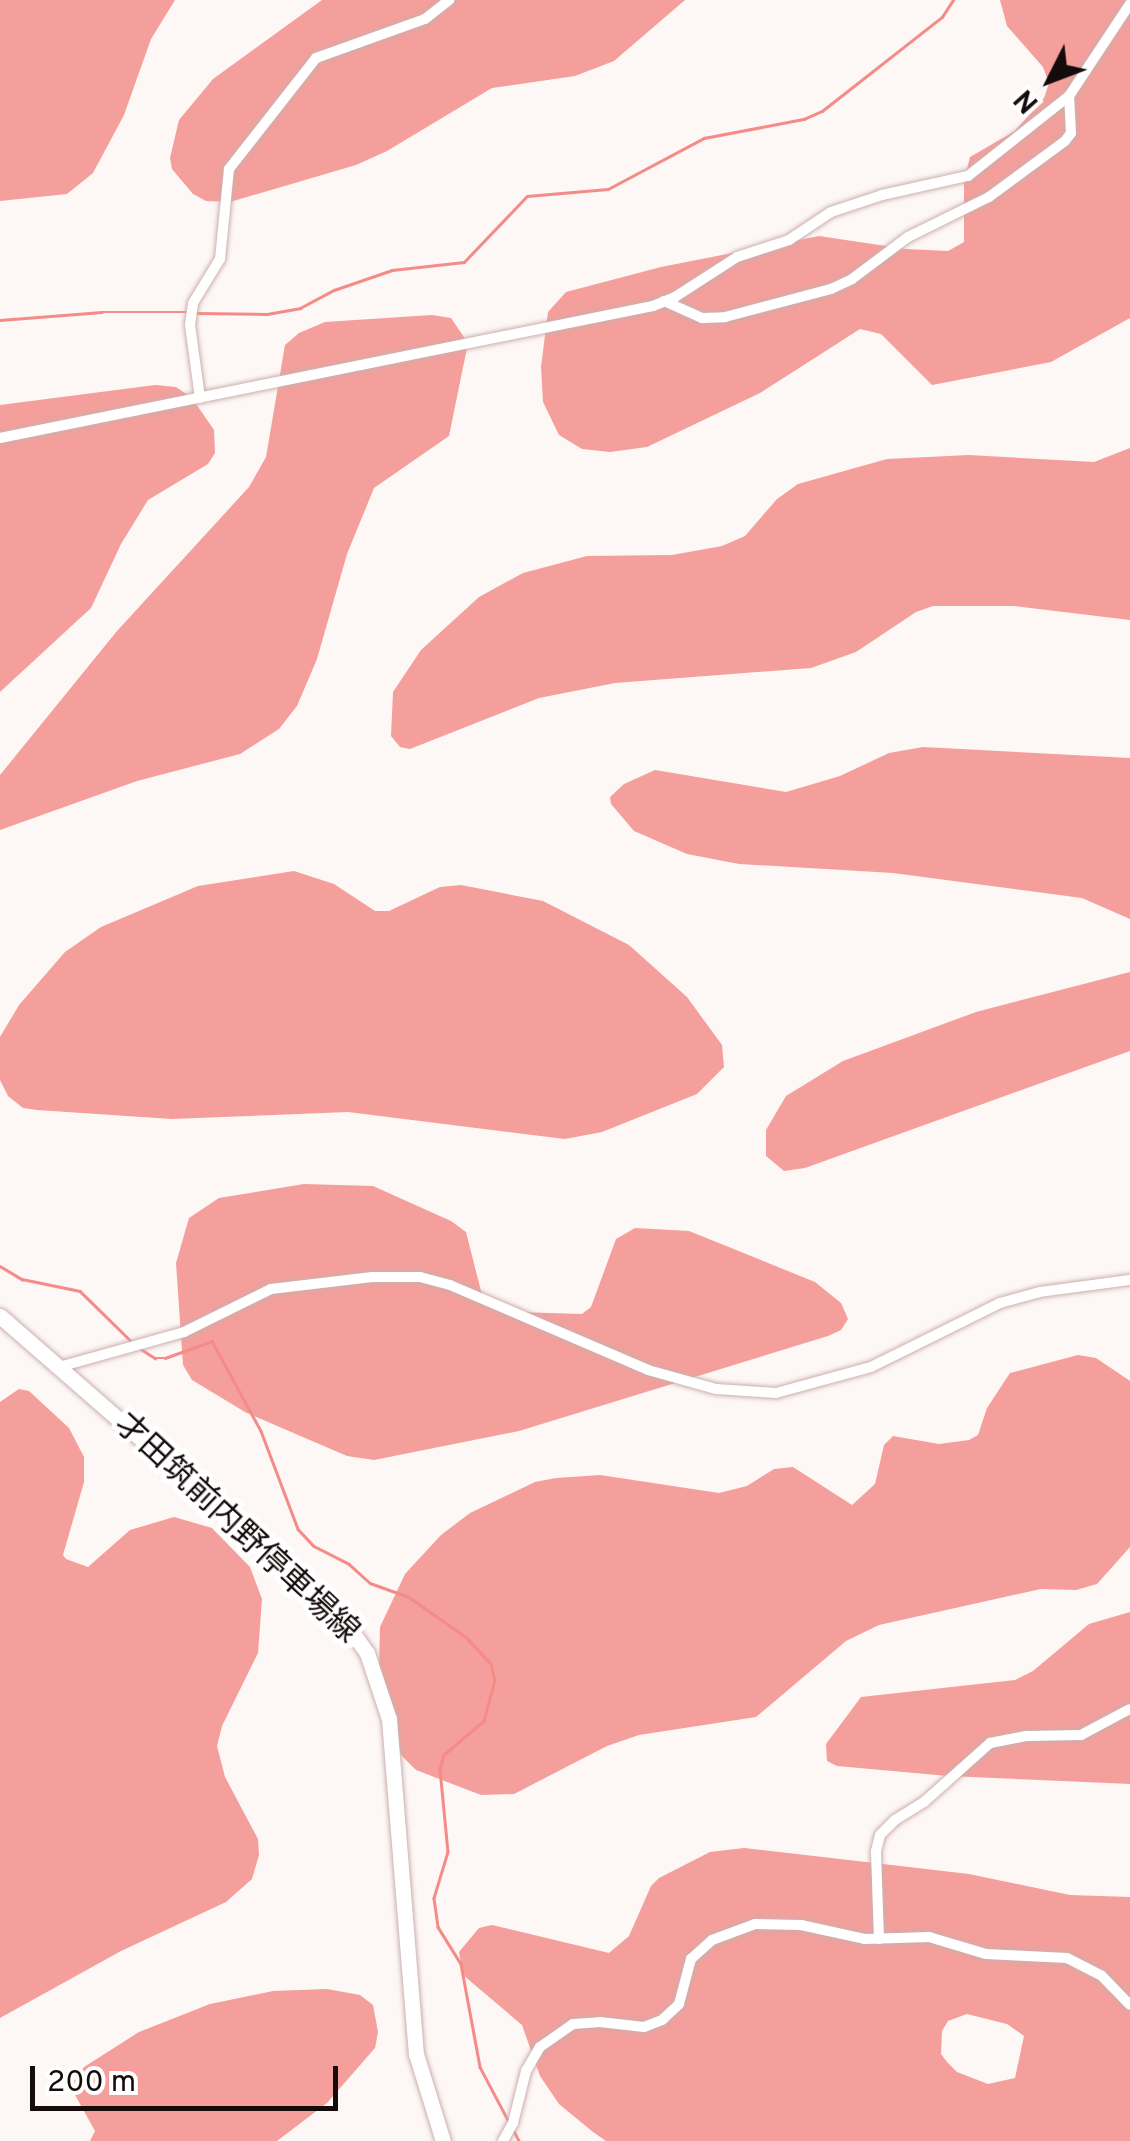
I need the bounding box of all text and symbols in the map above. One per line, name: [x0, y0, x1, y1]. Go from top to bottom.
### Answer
north arrow: [1000, 30, 1100, 130]
text: N: [1008, 81, 1048, 120]
street label: 才田筑前内野停車場線: [106, 1406, 366, 1652]
scale bar: [35, 2046, 342, 2108]
text: 200 m: [47, 2065, 136, 2102]

